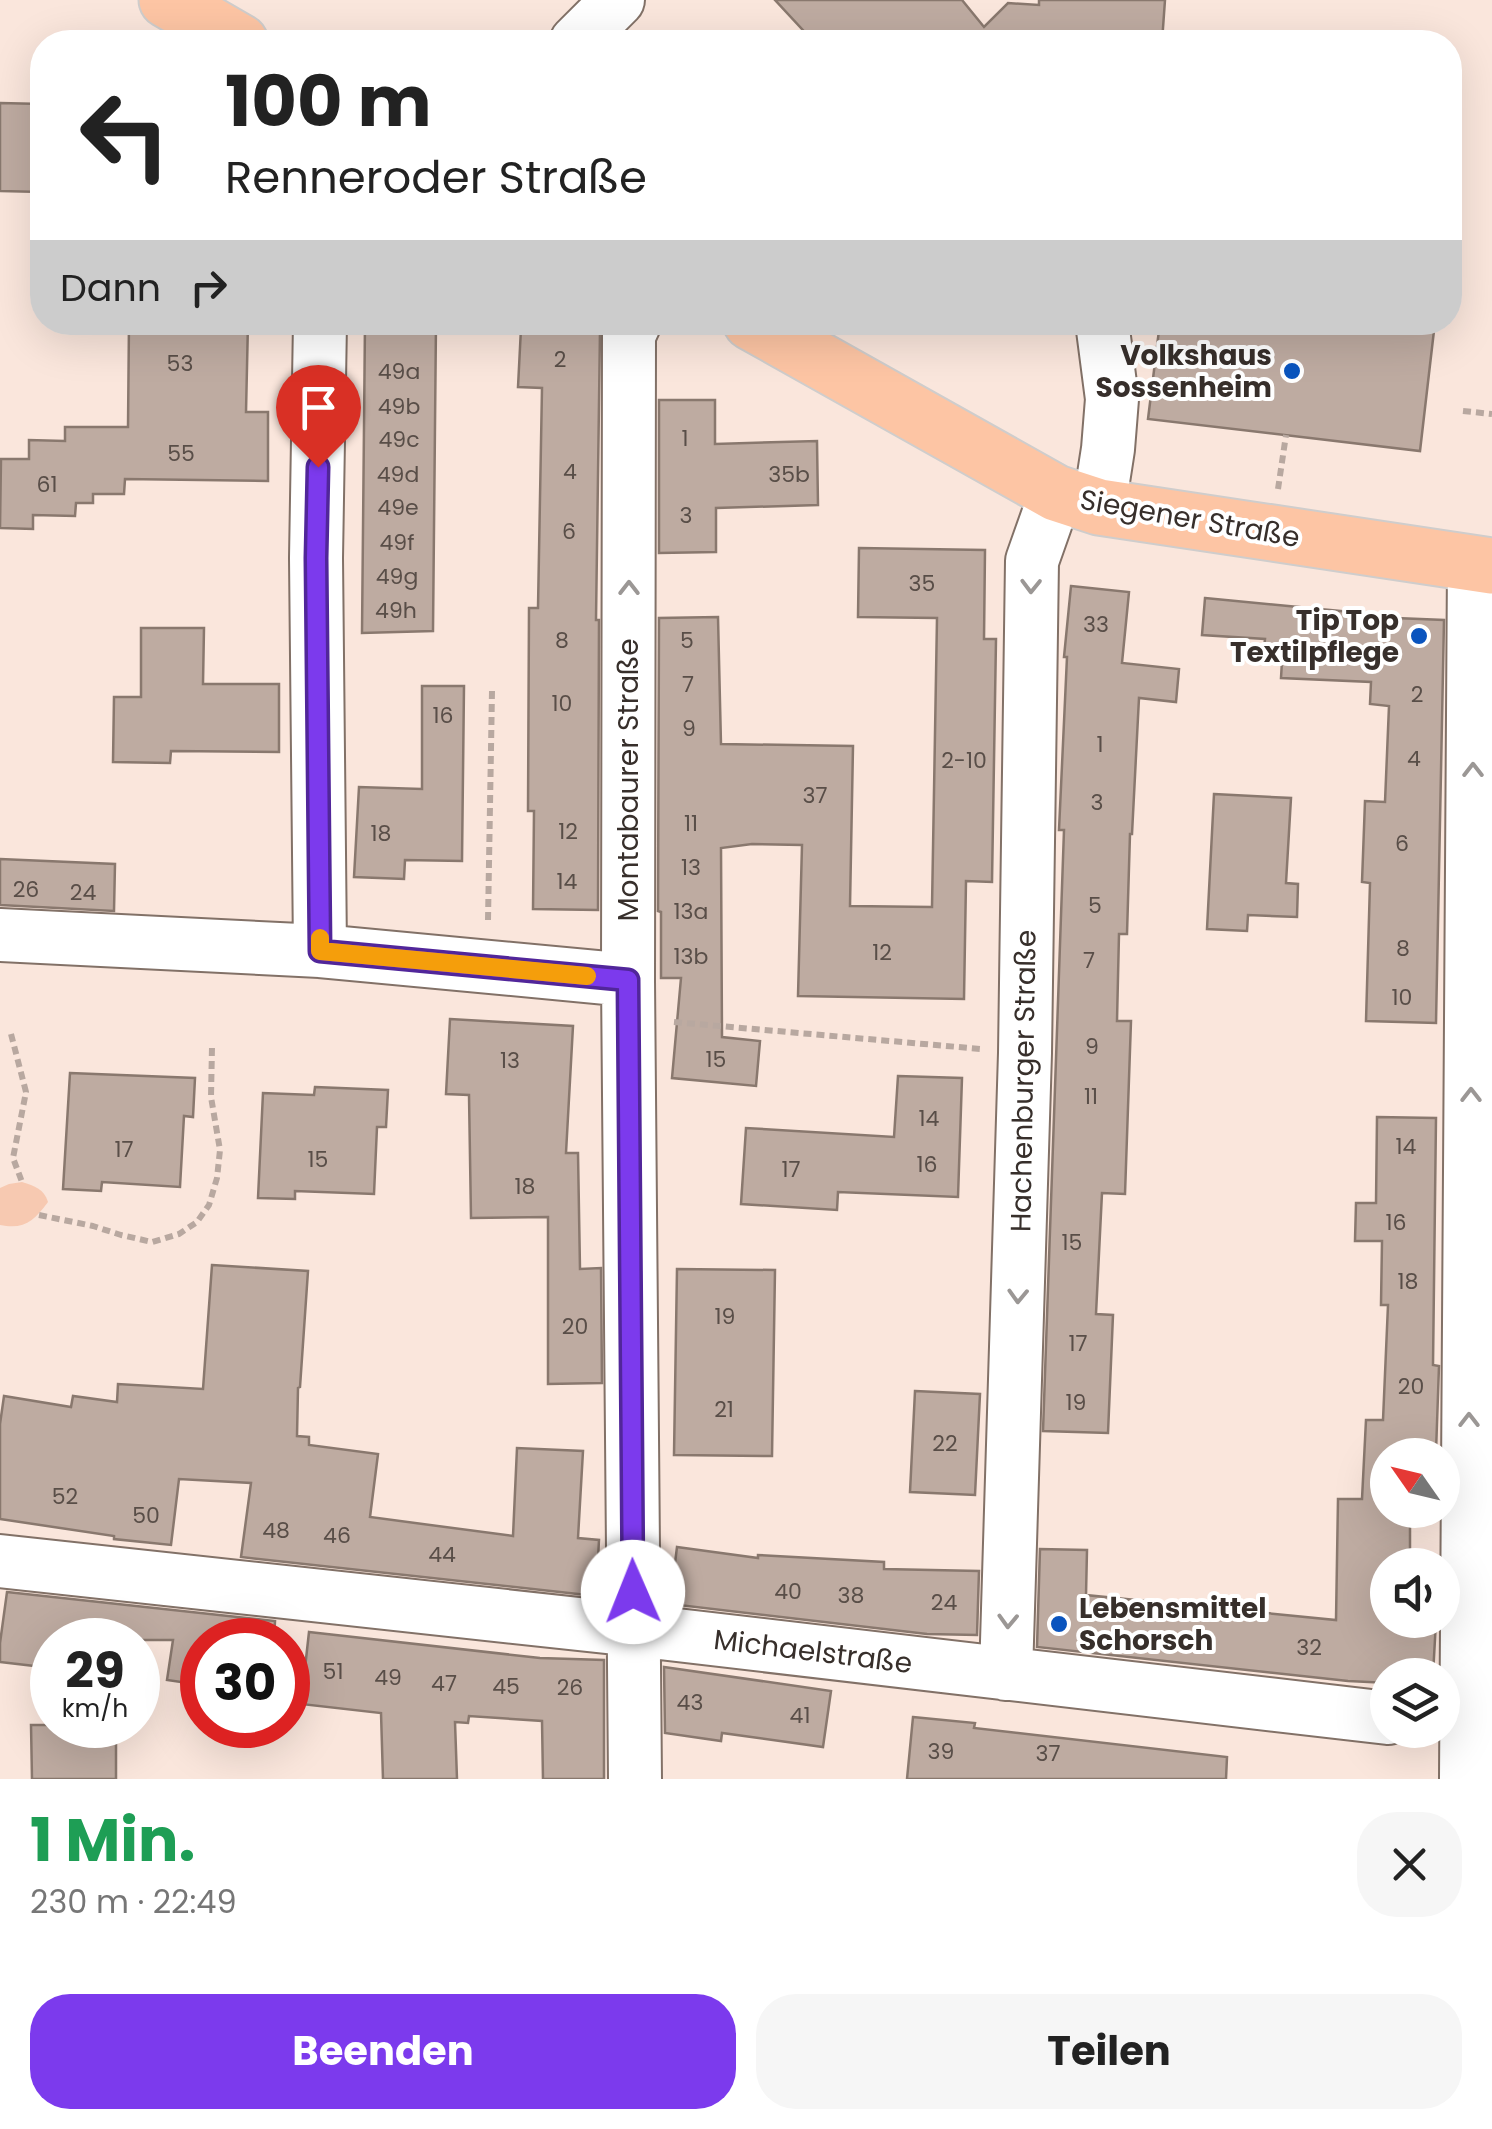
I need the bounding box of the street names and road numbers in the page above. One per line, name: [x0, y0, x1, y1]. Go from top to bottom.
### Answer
street label: Siegener Straße: [1077, 480, 1303, 557]
street label: Montabaurer Straße: [609, 639, 648, 922]
street label: Hachenburger Straße: [1001, 929, 1046, 1233]
street label: Michaelstraße: [711, 1620, 914, 1683]

